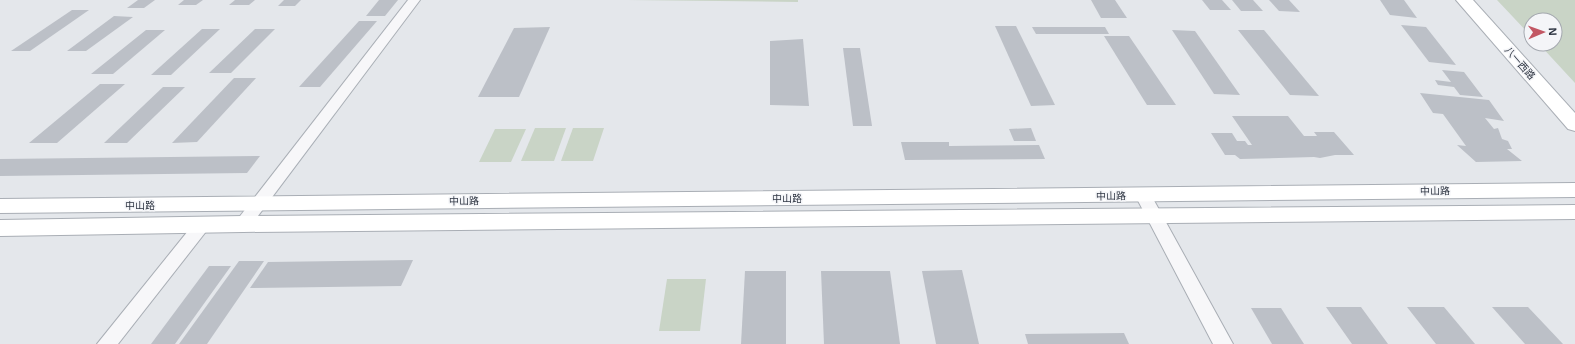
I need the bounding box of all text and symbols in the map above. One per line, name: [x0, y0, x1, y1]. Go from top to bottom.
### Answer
north arrow: [1523, 12, 1563, 52]
text: N: [1547, 27, 1559, 36]
street label: 八一西路: [1503, 44, 1537, 82]
street label: 中山路: [1420, 185, 1450, 197]
street label: 中山路: [1096, 190, 1126, 202]
street label: 中山路: [772, 193, 802, 204]
street label: 中山路: [449, 195, 479, 207]
street label: 中山路: [125, 200, 155, 211]

